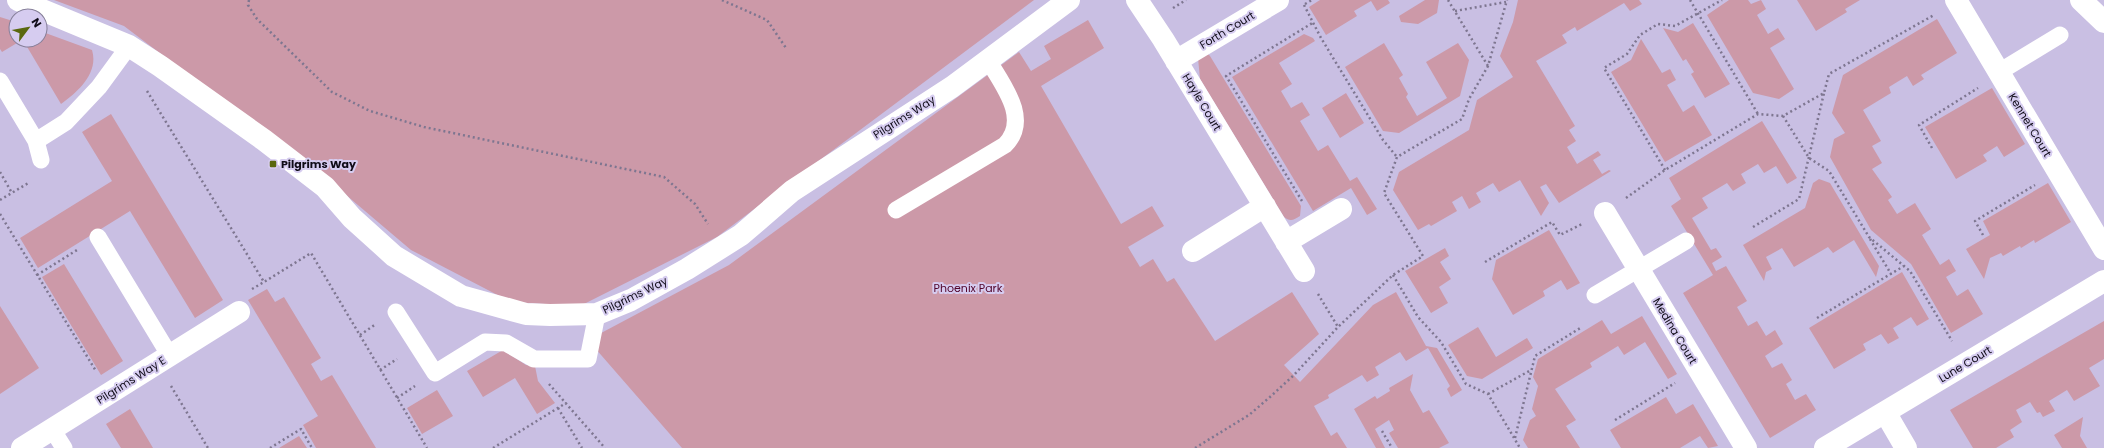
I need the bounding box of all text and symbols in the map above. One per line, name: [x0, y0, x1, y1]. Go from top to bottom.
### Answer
street label: Forth Court: [1197, 7, 1257, 53]
north arrow: [8, 8, 48, 48]
text: N: [28, 15, 45, 30]
street label: Hayle Court: [1179, 70, 1225, 134]
street label: Kennet Court: [2005, 90, 2055, 160]
street label: Pilgrims Way: [870, 91, 939, 142]
place label: Pilgrims Way: [281, 156, 356, 172]
marker: Pilgrims Way: [268, 159, 278, 169]
street label: Pilgrims Way: [600, 272, 671, 318]
park label: Phoenix Park: [934, 280, 1003, 296]
street label: Medina Court: [1649, 295, 1701, 367]
street label: Lune Court: [1935, 342, 1995, 386]
street label: Pilgrims Way E: [93, 352, 169, 408]

